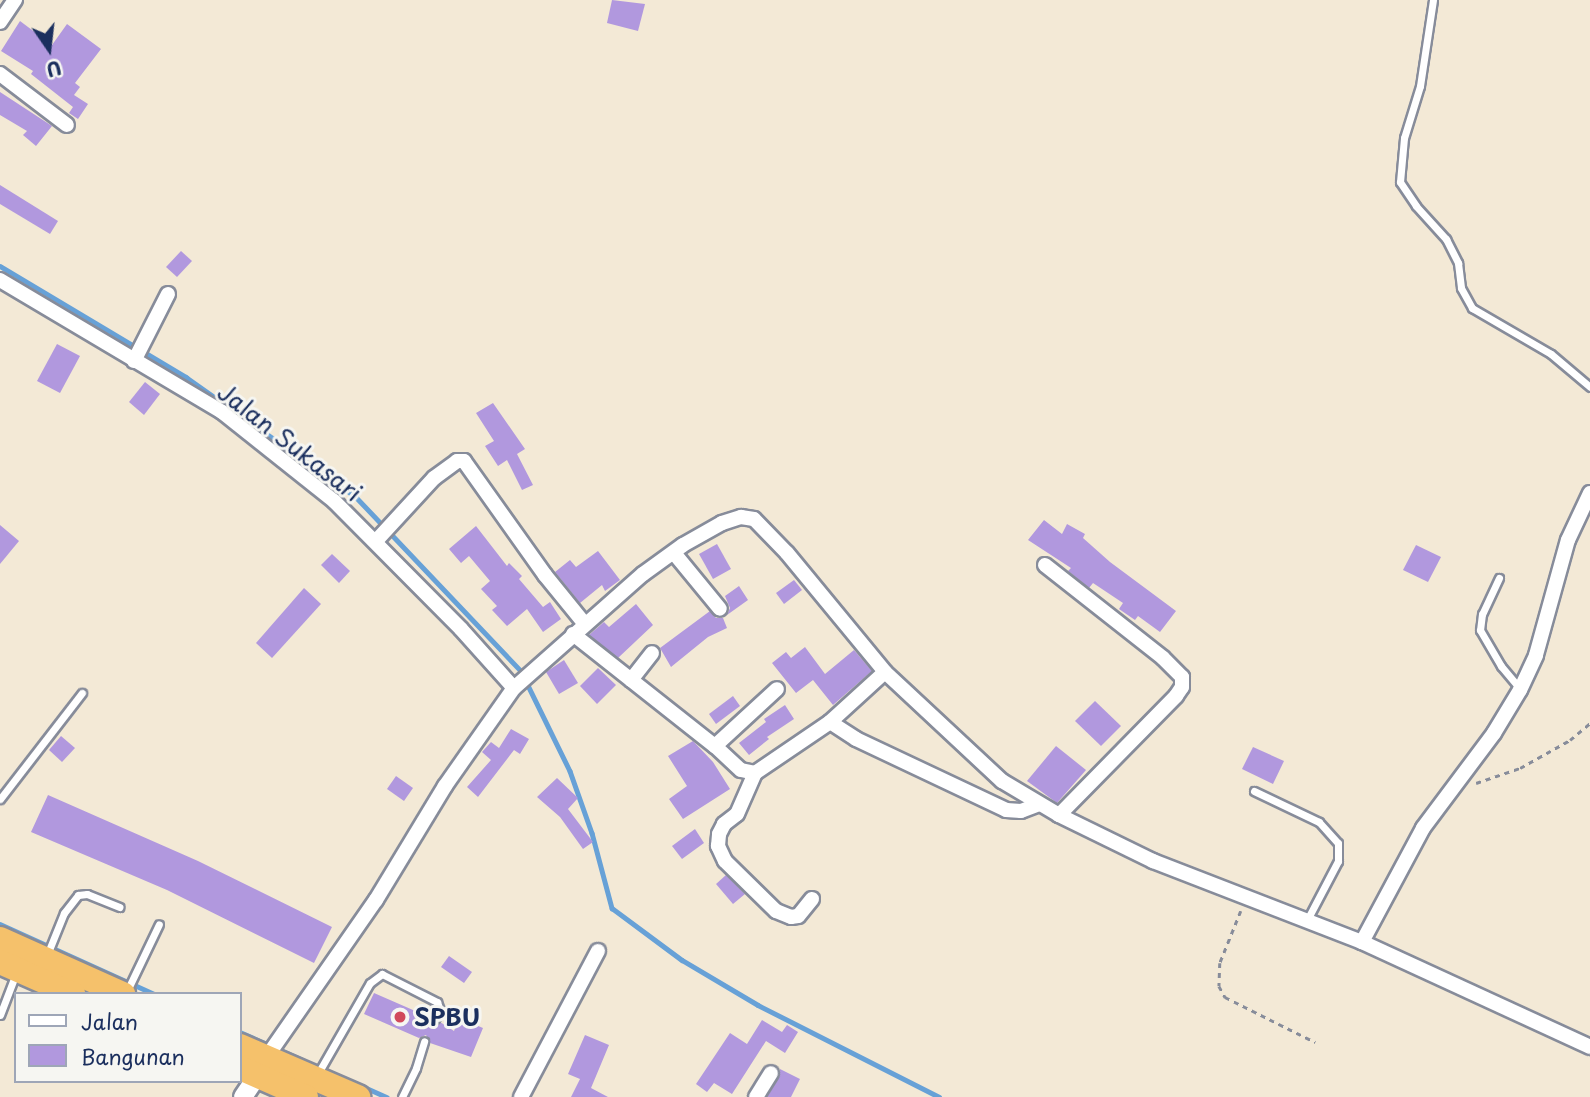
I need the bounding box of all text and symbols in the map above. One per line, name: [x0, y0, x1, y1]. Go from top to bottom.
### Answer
north arrow: [14, 14, 84, 84]
text: U: [44, 54, 64, 85]
street label: Jalan Sukasari: [212, 377, 368, 507]
legend: [14, 992, 242, 1083]
place label: SPBU: [414, 1003, 480, 1031]
text: Jalan: [81, 1005, 138, 1037]
marker: SPBU: [392, 1009, 408, 1025]
text: Bangunan: [81, 1040, 185, 1072]

